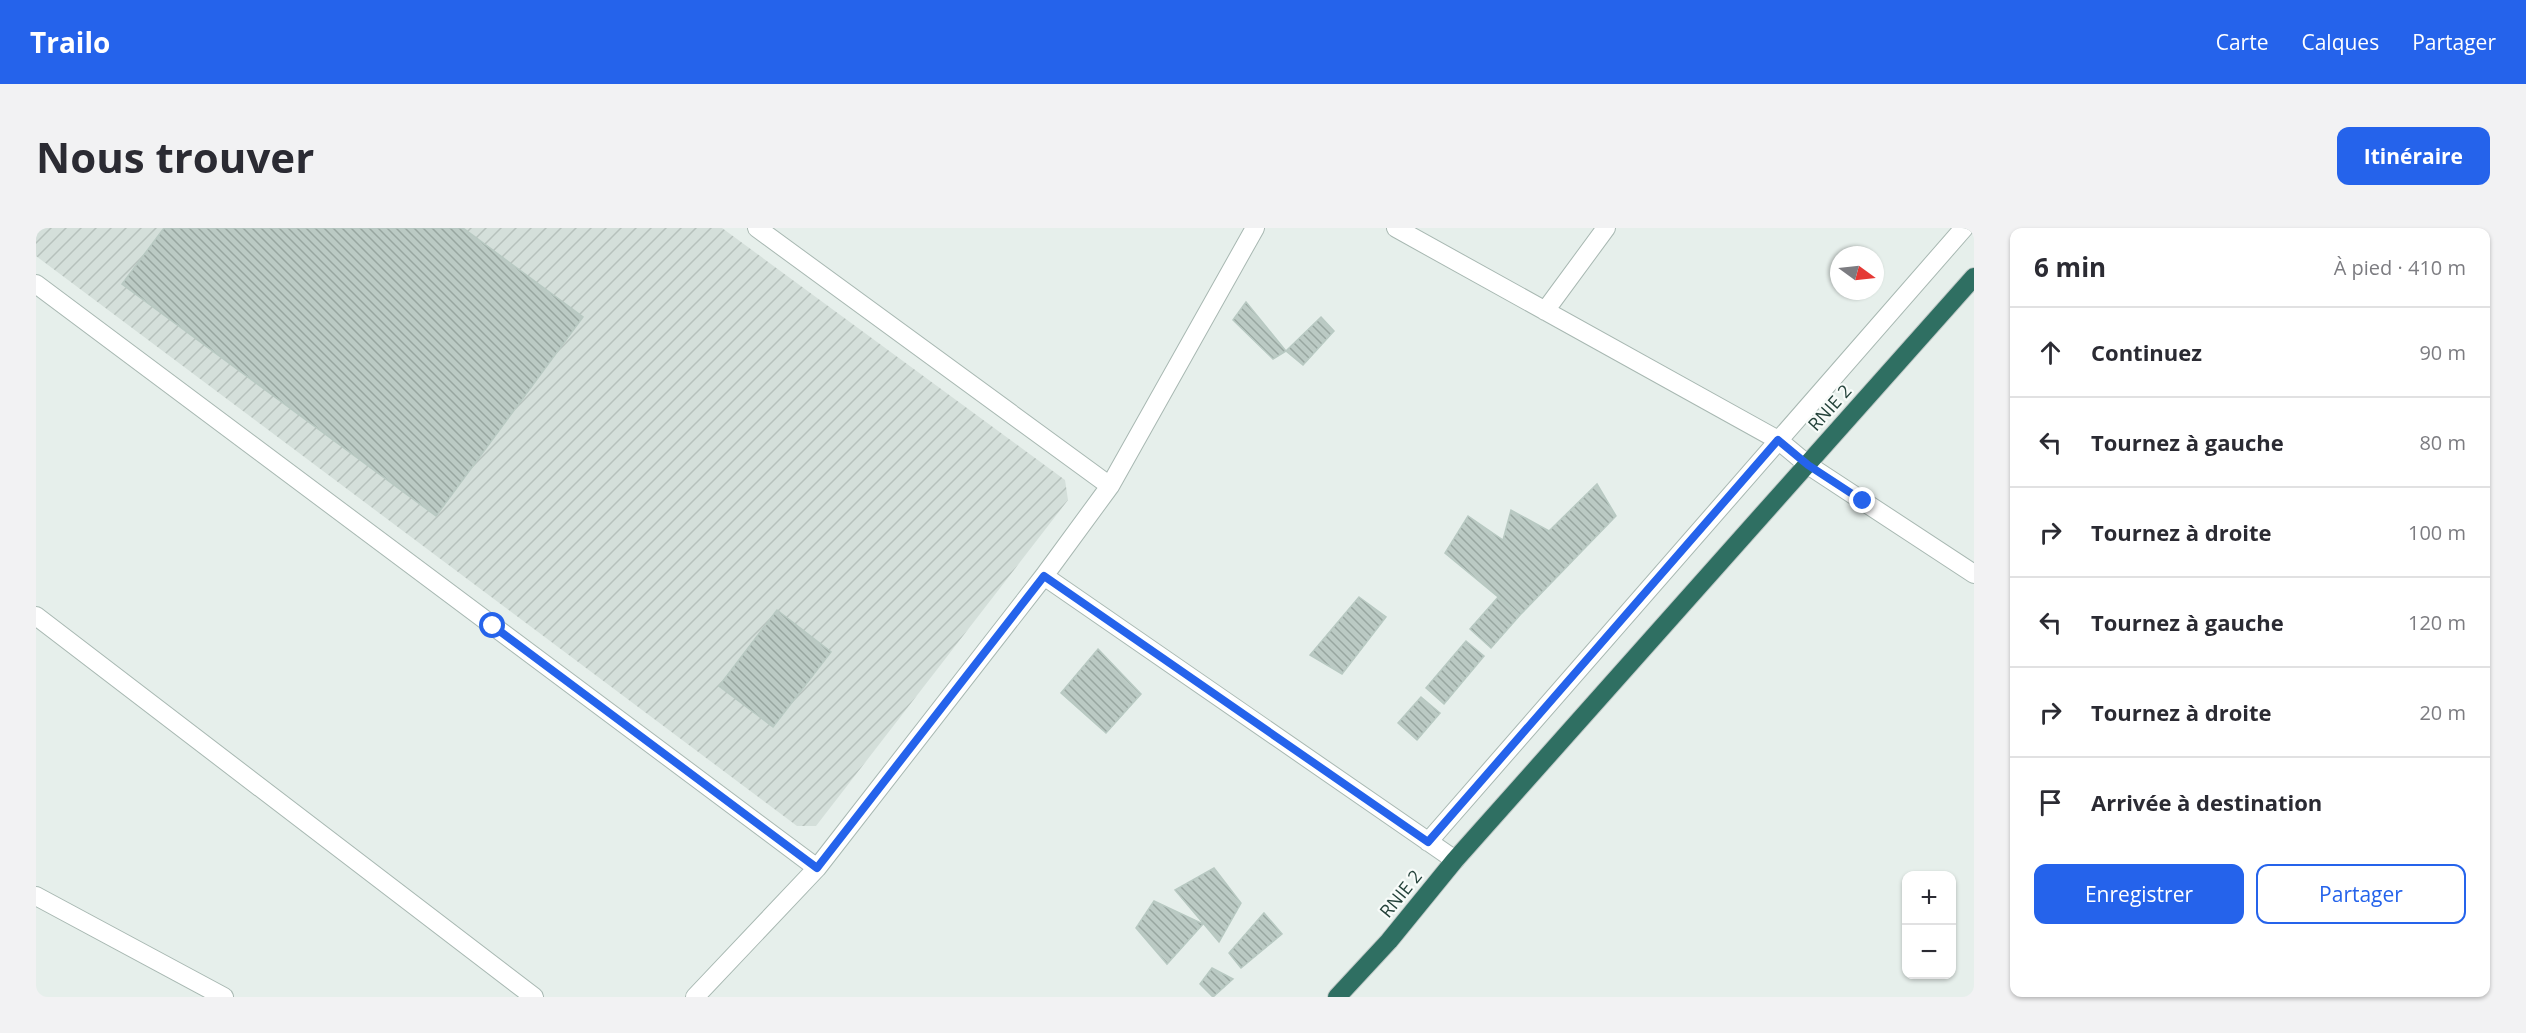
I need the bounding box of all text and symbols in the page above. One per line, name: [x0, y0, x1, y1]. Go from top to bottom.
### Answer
text: Trailo: [30, 23, 110, 61]
text: Carte: [2216, 28, 2268, 56]
text: Calques: [2301, 28, 2379, 56]
text: Partager: [2412, 28, 2496, 56]
button: Itinéraire: [2337, 127, 2490, 185]
text: Nous trouver: [36, 128, 314, 185]
north arrow: [1830, 246, 1884, 300]
text: 6 min: [2034, 249, 2106, 285]
text: À pied · 410 m: [2334, 254, 2466, 281]
icon: ahead: [2034, 336, 2067, 369]
text: Continuez: [2091, 337, 2202, 367]
text: 90 m: [2419, 339, 2466, 366]
street label: RNIE 2: [1802, 379, 1856, 436]
icon: left: [2034, 426, 2067, 459]
text: Tournez à gauche: [2091, 427, 2284, 457]
text: 80 m: [2419, 429, 2466, 456]
route end: [1849, 487, 1875, 513]
icon: right: [2034, 516, 2067, 549]
text: Tournez à droite: [2091, 517, 2272, 547]
text: 100 m: [2408, 519, 2466, 546]
icon: left: [2034, 606, 2067, 639]
text: Tournez à gauche: [2091, 607, 2284, 637]
text: 120 m: [2408, 609, 2466, 636]
route start: [479, 612, 505, 638]
icon: right: [2034, 696, 2067, 729]
text: Tournez à droite: [2091, 697, 2272, 727]
text: 20 m: [2419, 699, 2466, 726]
icon: arrive: [2034, 786, 2067, 819]
text: Arrivée à destination: [2091, 787, 2322, 817]
button: Enregistrer: [2034, 864, 2244, 924]
button: Partager: [2256, 864, 2466, 924]
street label: RNIE 2: [1374, 865, 1427, 922]
map controls: [1902, 871, 1956, 979]
button: +: [1902, 871, 1956, 925]
button: −: [1902, 925, 1956, 979]

